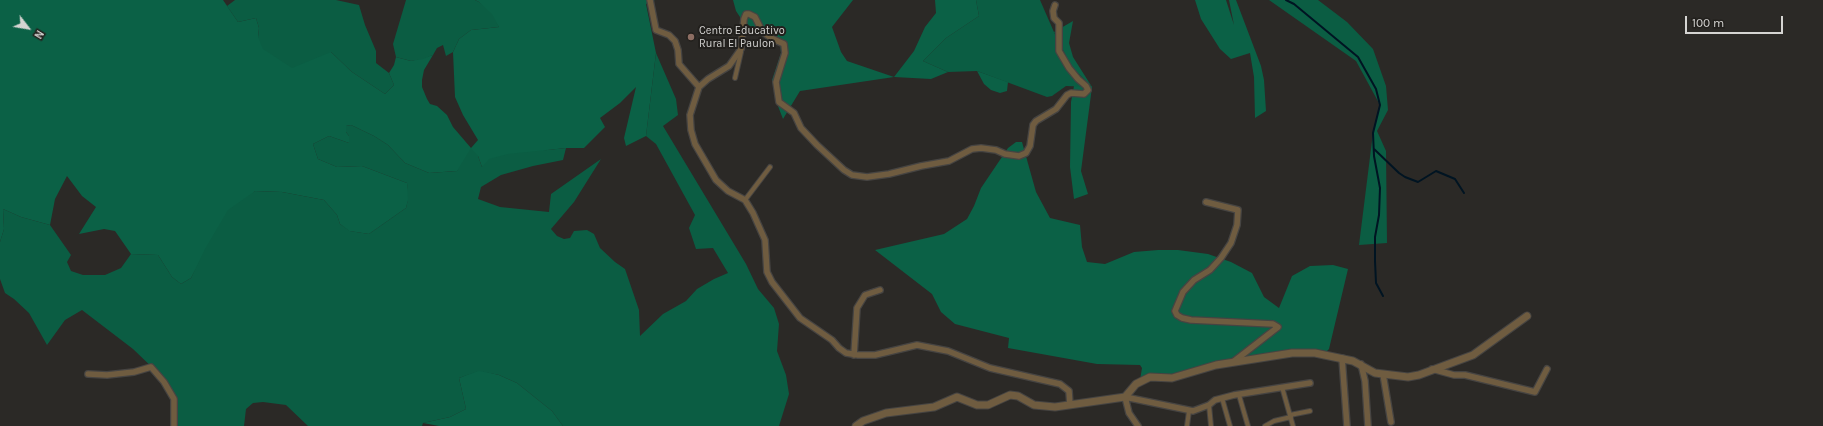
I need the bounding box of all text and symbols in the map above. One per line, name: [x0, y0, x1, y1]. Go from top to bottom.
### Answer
north arrow: [8, 8, 48, 48]
scale bar: [1687, 8, 1785, 34]
text: 100 m: [1692, 16, 1724, 30]
place label: Centro Educativo Rural El Paulon: [699, 24, 785, 50]
text: N: [31, 28, 46, 41]
marker: Centro Educativo Rural El Paulon: [686, 32, 696, 42]

